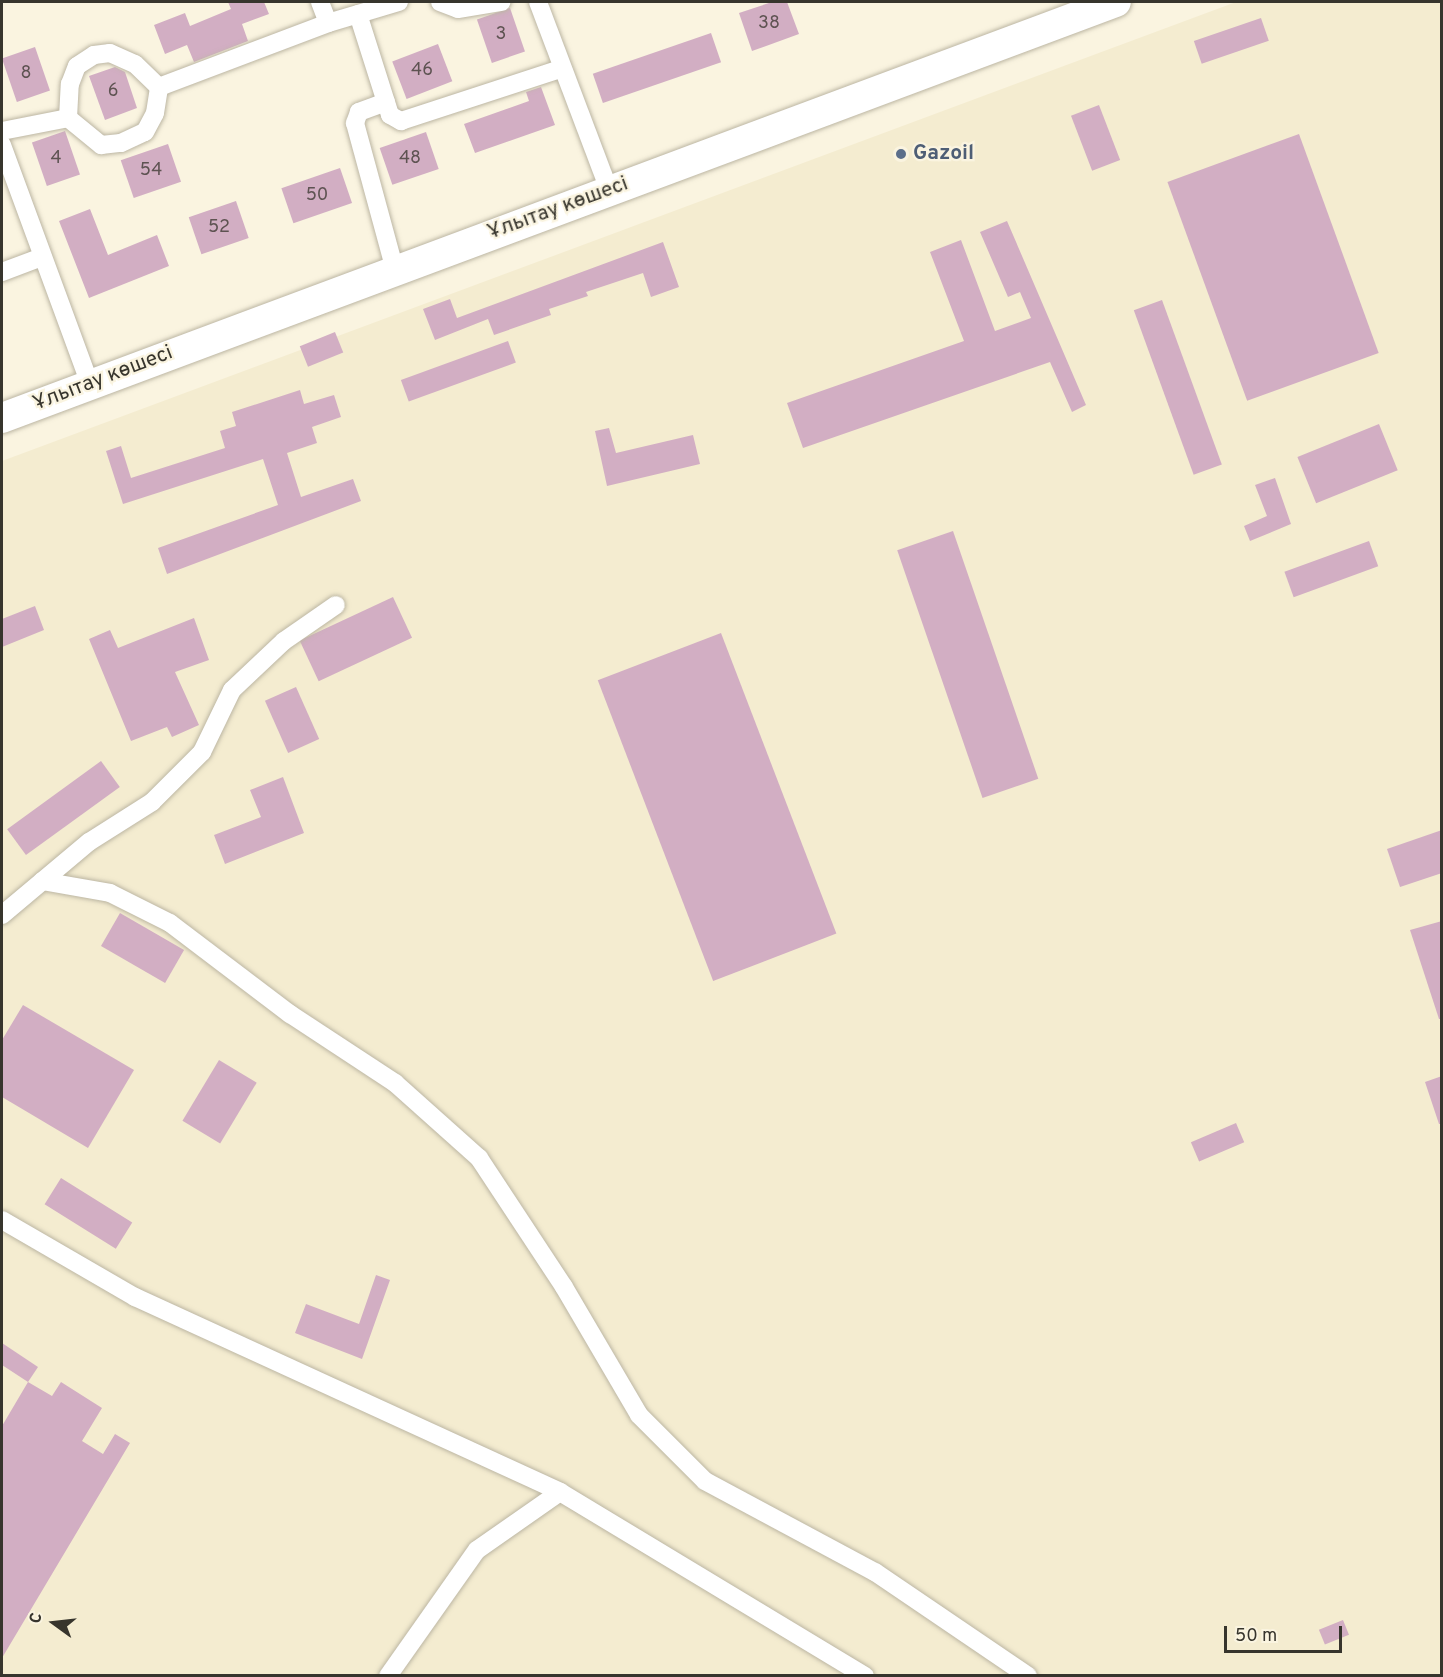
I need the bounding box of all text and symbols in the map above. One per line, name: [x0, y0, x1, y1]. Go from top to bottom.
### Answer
house number: 38: [758, 13, 780, 35]
house number: 3: [496, 24, 506, 46]
house number: 46: [411, 60, 433, 82]
house number: 8: [21, 63, 31, 85]
house number: 6: [108, 81, 118, 103]
place label: Gazoil: [913, 141, 974, 167]
marker: Gazoil: [894, 147, 908, 161]
house number: 4: [50, 148, 62, 170]
house number: 48: [399, 148, 421, 170]
house number: 54: [140, 160, 162, 182]
street label: Ұлытау көшесі: [484, 172, 632, 246]
house number: 50: [306, 185, 328, 207]
house number: 52: [208, 217, 230, 239]
street label: Ұлытау көшесі: [30, 341, 176, 417]
north arrow: [24, 1593, 84, 1653]
text: С: [26, 1611, 48, 1626]
scale bar: [1227, 1614, 1346, 1652]
text: 50 m: [1235, 1625, 1277, 1648]

